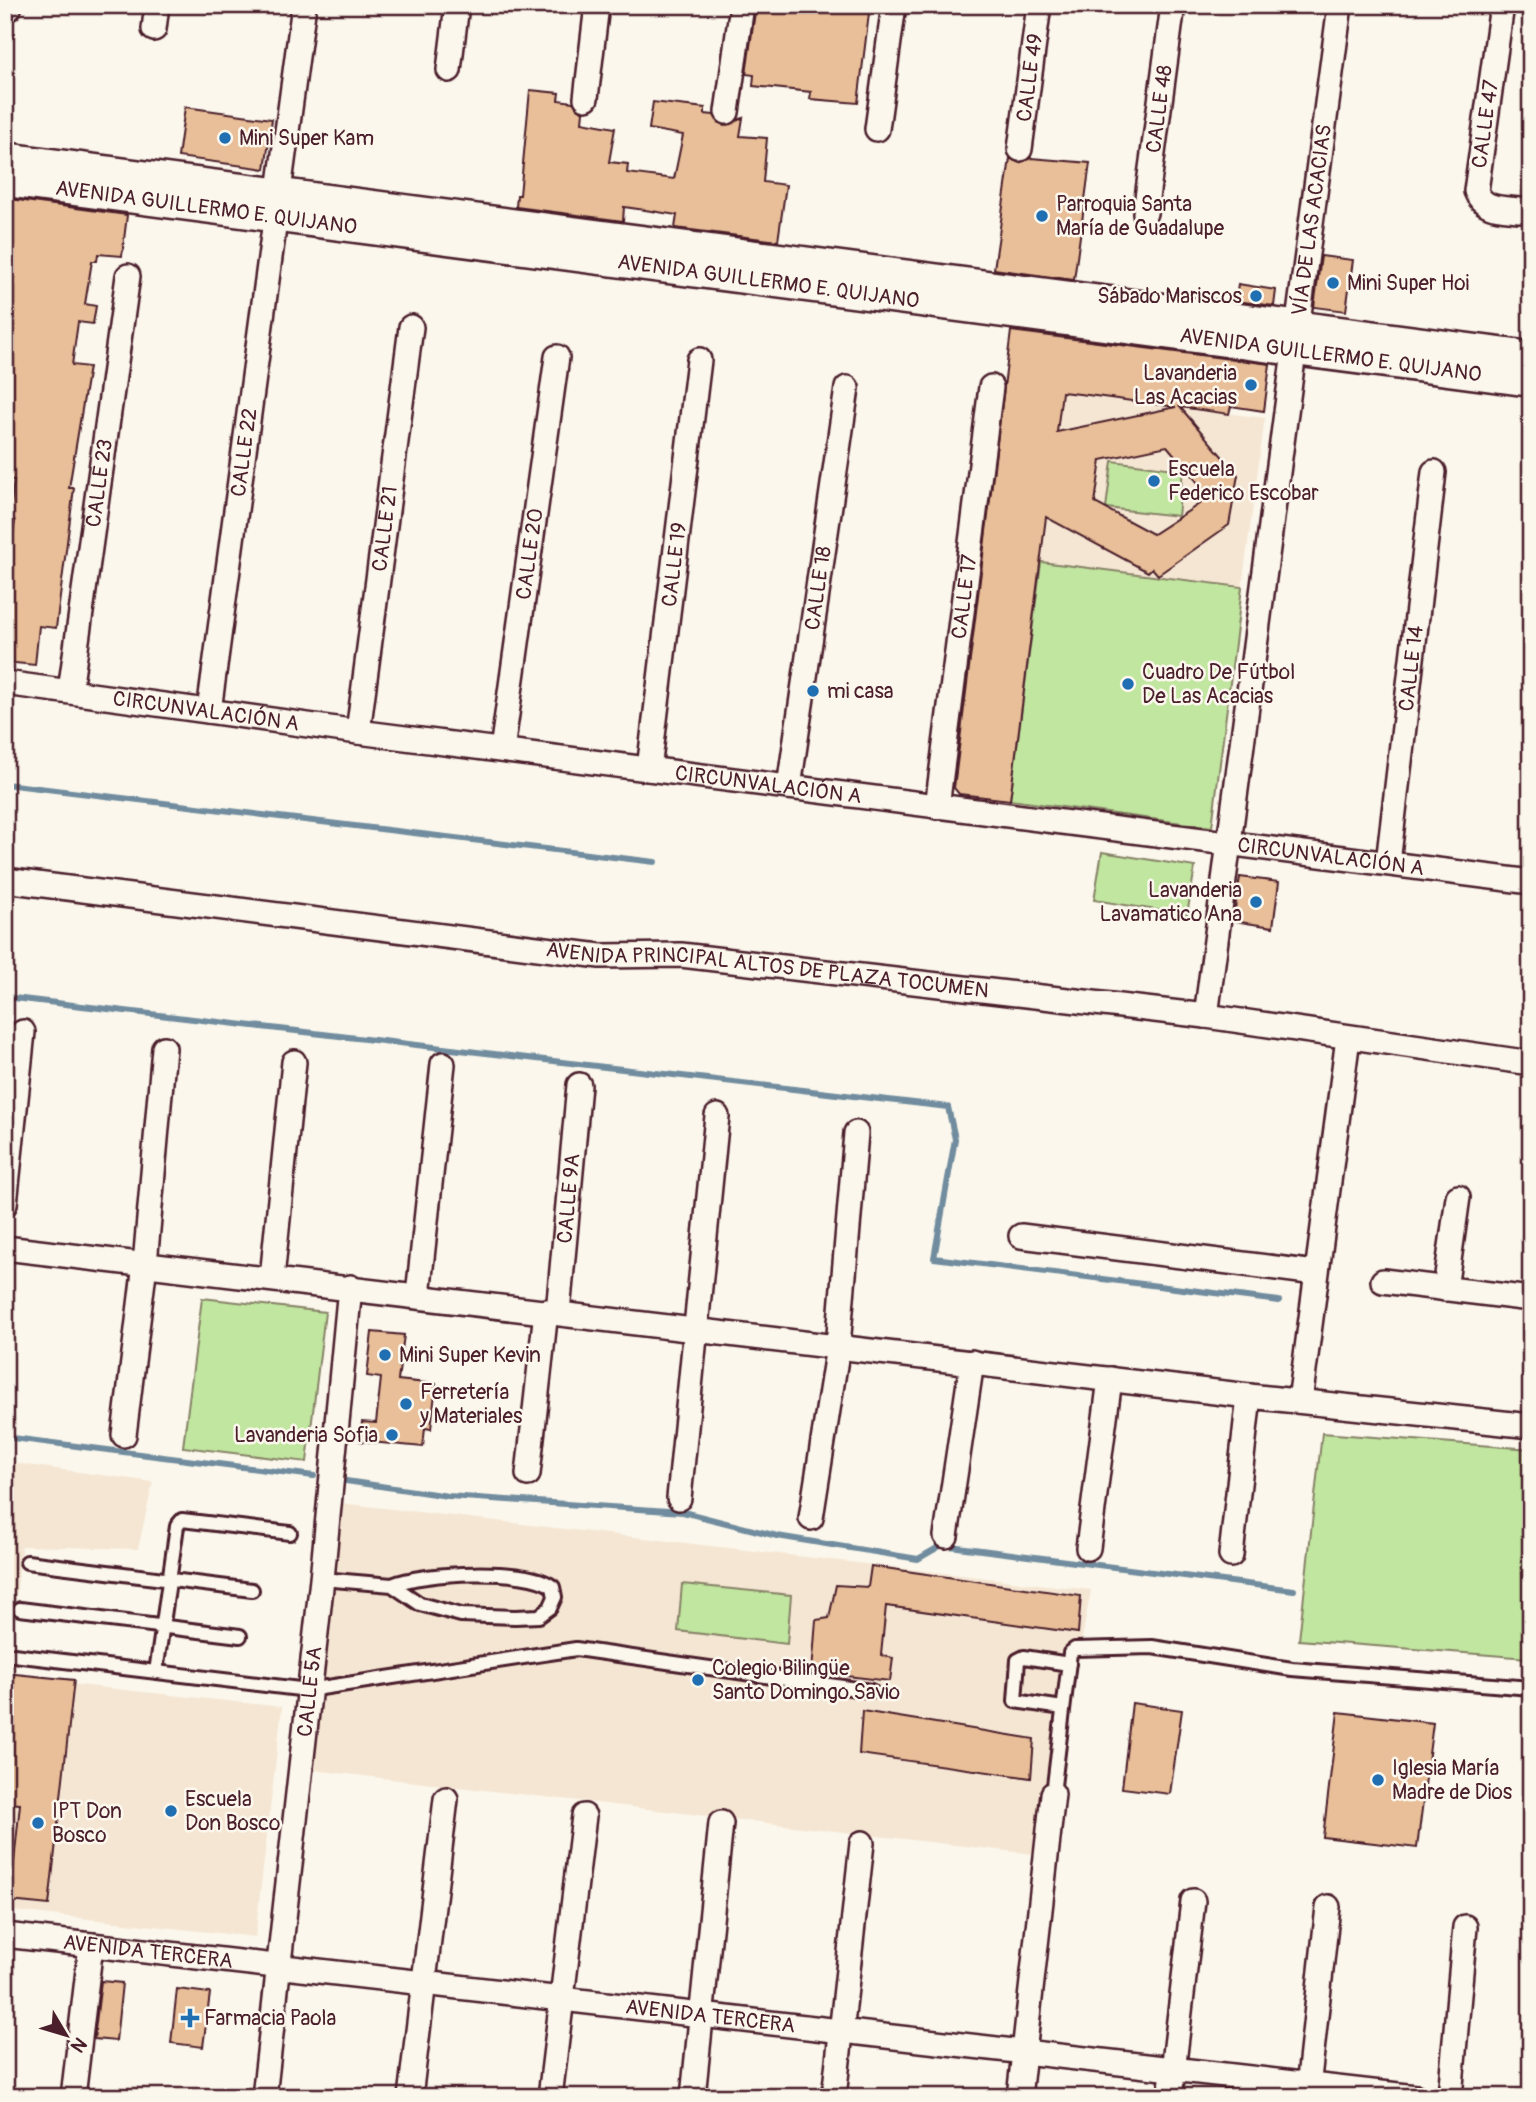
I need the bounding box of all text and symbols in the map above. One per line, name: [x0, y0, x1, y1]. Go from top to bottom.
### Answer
street label: CALLE 49: [1011, 32, 1049, 123]
street label: CALLE 48: [1140, 63, 1179, 155]
street label: CALLE 47: [1466, 78, 1505, 170]
street label: VÍA DE LAS ACACIAS: [1286, 123, 1338, 317]
place label: Mini Super Kam: [239, 125, 374, 152]
marker: Mini Super Kam: [217, 130, 233, 146]
street label: AVENIDA GUILLERMO E. QUIJANO: [54, 175, 359, 241]
place label: Parroquia Santa María de Guadalupe: [1056, 191, 1225, 242]
marker: Parroquia Santa María de Guadalupe: [1034, 208, 1050, 224]
street label: AVENIDA GUILLERMO E. QUIJANO: [616, 248, 921, 315]
place label: Mini Super Hoi: [1347, 270, 1470, 297]
marker: Mini Super Hoi: [1325, 275, 1341, 291]
place label: Sábado Mariscos: [1097, 283, 1243, 310]
marker: Sábado Mariscos: [1248, 288, 1264, 304]
street label: AVENIDA GUILLERMO E. QUIJANO: [1178, 322, 1483, 388]
place label: Lavanderia Las Acacias: [1134, 360, 1238, 411]
marker: Lavanderia Las Acacias: [1243, 377, 1259, 393]
street label: CALLE 22: [225, 406, 264, 498]
street label: CALLE 23: [80, 437, 119, 529]
place label: Escuela Federico Escobar: [1168, 456, 1319, 507]
marker: Escuela Federico Escobar: [1146, 473, 1162, 489]
street label: CALLE 21: [366, 485, 404, 573]
street label: CALLE 20: [510, 507, 550, 601]
street label: CALLE 19: [656, 521, 693, 608]
street label: CALLE 18: [799, 544, 838, 632]
street label: CALLE 17: [946, 553, 983, 641]
street label: CALLE 14: [1393, 624, 1430, 713]
place label: Cuadro De Fútbol De Las Acacias: [1142, 659, 1295, 710]
marker: Cuadro De Fútbol De Las Acacias: [1120, 676, 1136, 692]
place label: mi casa: [827, 678, 894, 705]
marker: mi casa: [805, 683, 821, 699]
street label: CIRCUNVALACIÓN A: [111, 685, 301, 738]
street label: CIRCUNVALACIÓN A: [673, 760, 863, 810]
street label: CIRCUNVALACIÓN A: [1236, 832, 1425, 882]
place label: Lavanderia Lavamatico Ana: [1099, 877, 1242, 928]
marker: Lavanderia Lavamatico Ana: [1248, 894, 1264, 910]
street label: AVENIDA PRINCIPAL ALTOS DE PLAZA TOCUMEN: [544, 936, 990, 1005]
street label: CALLE 9A: [551, 1152, 587, 1245]
place label: Mini Super Kevin: [399, 1342, 541, 1369]
marker: Mini Super Kevin: [377, 1347, 393, 1363]
place label: Ferretería y Materiales: [419, 1379, 523, 1430]
marker: Ferretería y Materiales: [398, 1396, 414, 1412]
place label: Lavanderia Sofia: [234, 1422, 378, 1449]
marker: Lavanderia Sofia: [384, 1427, 400, 1443]
street label: CALLE 5A: [291, 1645, 328, 1738]
place label: Colegio Bilingüe Santo Domingo Savio: [712, 1655, 900, 1706]
marker: Colegio Bilingüe Santo Domingo Savio: [690, 1672, 706, 1688]
place label: Iglesia María Madre de Dios: [1392, 1755, 1513, 1806]
marker: Iglesia María Madre de Dios: [1370, 1772, 1386, 1788]
place label: Escuela Don Bosco: [185, 1786, 280, 1837]
place label: IPT Don Bosco: [52, 1798, 122, 1849]
marker: Escuela Don Bosco: [163, 1803, 179, 1819]
marker: IPT Don Bosco: [30, 1815, 46, 1831]
street label: AVENIDA TERCERA: [62, 1929, 234, 1975]
street label: AVENIDA TERCERA: [624, 1993, 797, 2040]
north arrow: [32, 2000, 102, 2070]
place label: Farmacia Paola: [204, 2005, 336, 2032]
marker: Farmacia Paola: [182, 2010, 198, 2026]
text: N: [65, 2032, 92, 2057]

